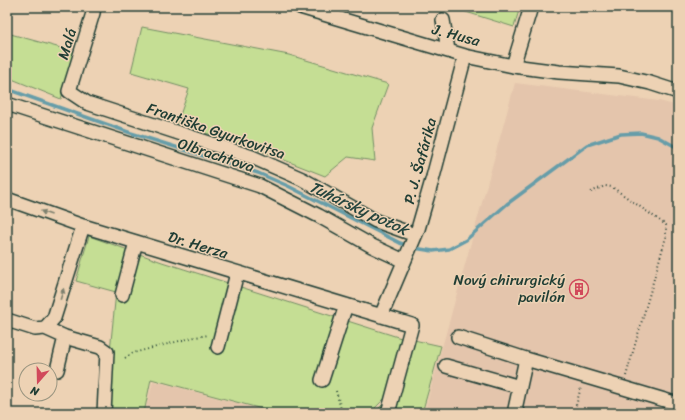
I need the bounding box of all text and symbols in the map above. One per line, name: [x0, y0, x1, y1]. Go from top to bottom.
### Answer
street label: J. Husa: [428, 16, 483, 54]
street label: Malá: [50, 25, 84, 63]
street label: Františka Gyurkovitsa: [143, 95, 289, 167]
street label: P. J. Šafárika: [396, 114, 444, 207]
street label: Olbrachtova: [174, 130, 258, 180]
water label: Tuhársky potok: [305, 172, 416, 245]
one-way arrow: [40, 210, 52, 216]
street label: Dr. Herza: [165, 224, 232, 267]
place label: Nový chirurgický pavilón: [454, 267, 565, 310]
building icon: Nový chirurgický pavilón: [568, 278, 590, 300]
one-way arrow: [59, 287, 65, 299]
north arrow: [18, 362, 58, 402]
text: N: [28, 381, 43, 402]

